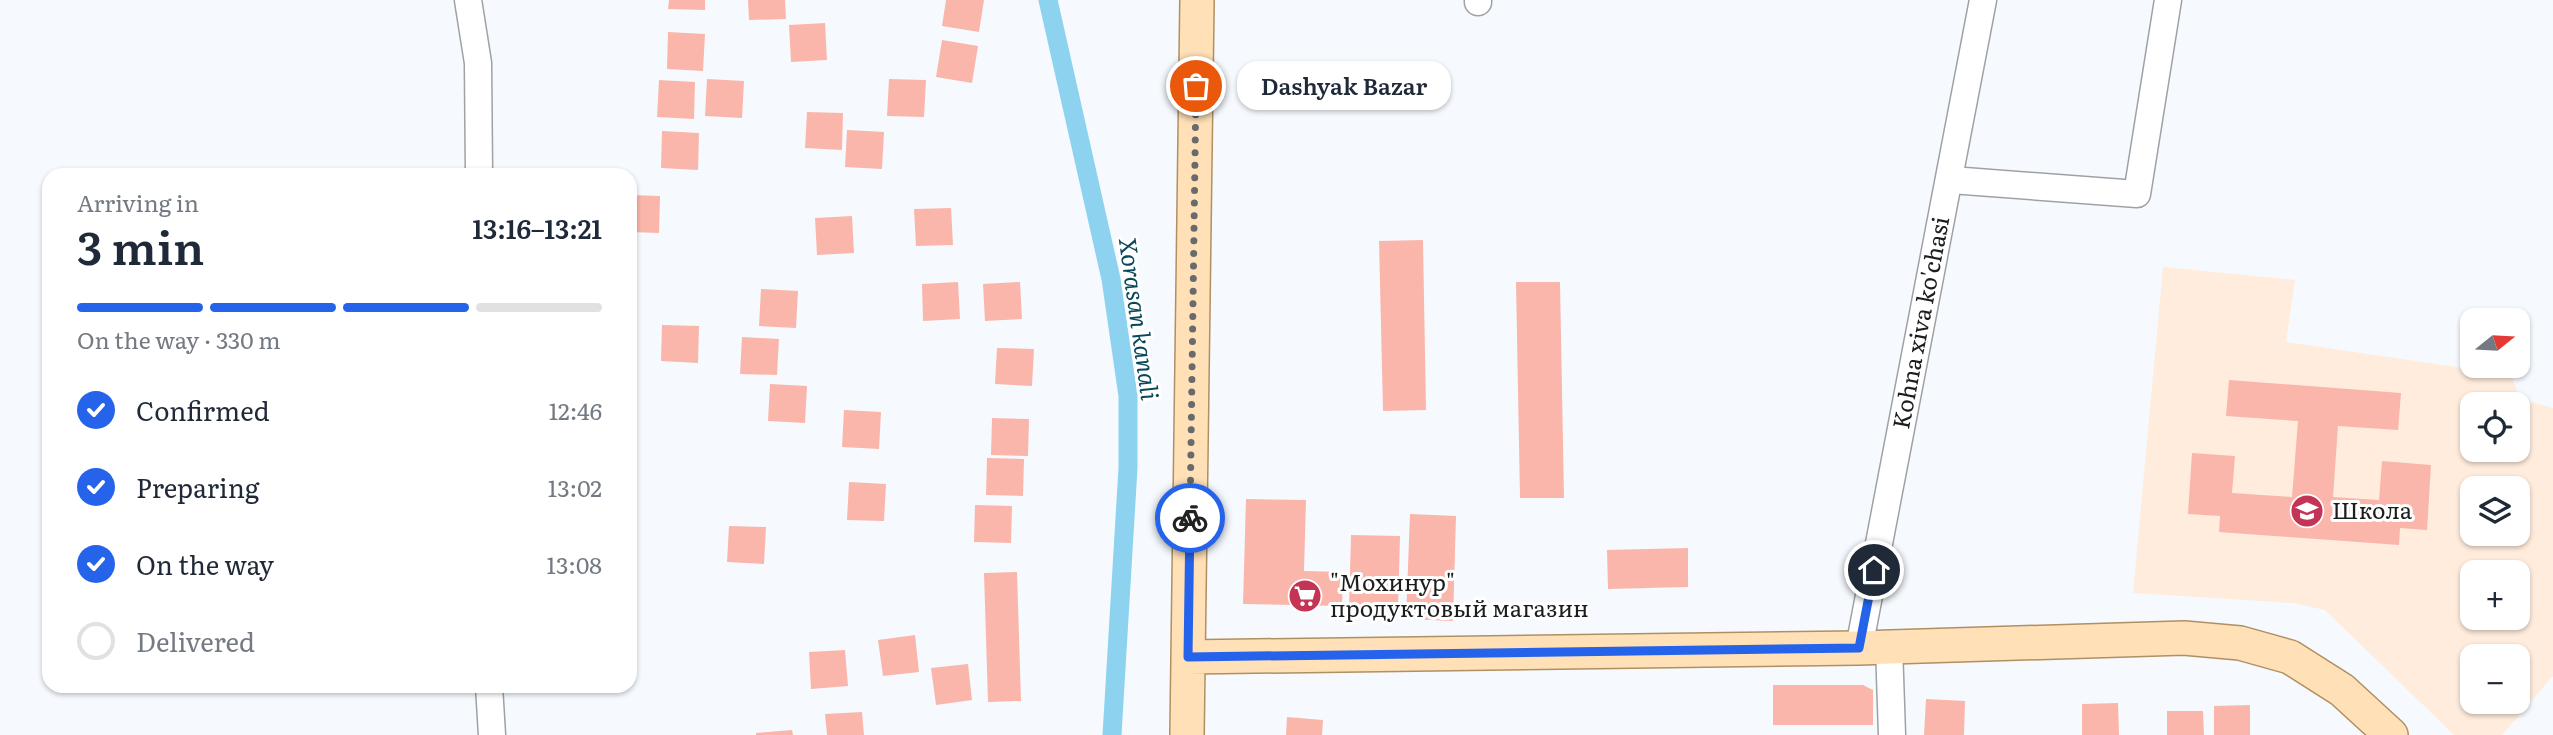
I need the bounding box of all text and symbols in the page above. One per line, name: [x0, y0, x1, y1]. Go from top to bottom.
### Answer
pin: [1166, 56, 1226, 116]
callout: Dashyak Bazar: [1238, 62, 1452, 110]
icon: bag: [1177, 67, 1215, 105]
text: Dashyak Bazar: [1261, 68, 1427, 102]
text: Arriving in: [77, 185, 199, 219]
text: 13:16–13:21: [472, 208, 602, 247]
text: 3 min: [77, 211, 204, 279]
street label: Kohna xiva ko'chasi: [1882, 213, 1956, 432]
water label: Xorasan kanali: [1112, 235, 1169, 402]
north arrow: [2460, 308, 2530, 378]
map controls: [2460, 308, 2530, 714]
text: On the way · 330 m: [77, 322, 280, 356]
text: Confirmed: [136, 390, 270, 429]
icon: check: [77, 391, 115, 429]
button: locate: [2460, 392, 2530, 462]
text: 12:46: [549, 393, 602, 427]
text: Preparing: [136, 467, 259, 506]
icon: check: [77, 468, 115, 506]
text: 13:02: [548, 470, 602, 504]
button: layers: [2460, 476, 2530, 546]
courier: [1155, 483, 1225, 553]
school or university icon: Школа: [2288, 492, 2326, 530]
place label: Школа: [2332, 492, 2413, 526]
icon: bike: [1171, 499, 1209, 537]
pin: [1844, 540, 1904, 600]
text: On the way: [136, 544, 274, 583]
icon: check: [77, 545, 115, 583]
text: 13:08: [547, 547, 602, 581]
icon: home: [1855, 551, 1893, 589]
button: +: [2460, 560, 2530, 630]
place label: "Мохинур" продуктовый магазин: [1330, 564, 1589, 624]
supermarket icon: "Мохинур" продуктовый магазин: [1286, 577, 1324, 615]
text: Delivered: [136, 621, 255, 660]
button: −: [2460, 644, 2530, 714]

